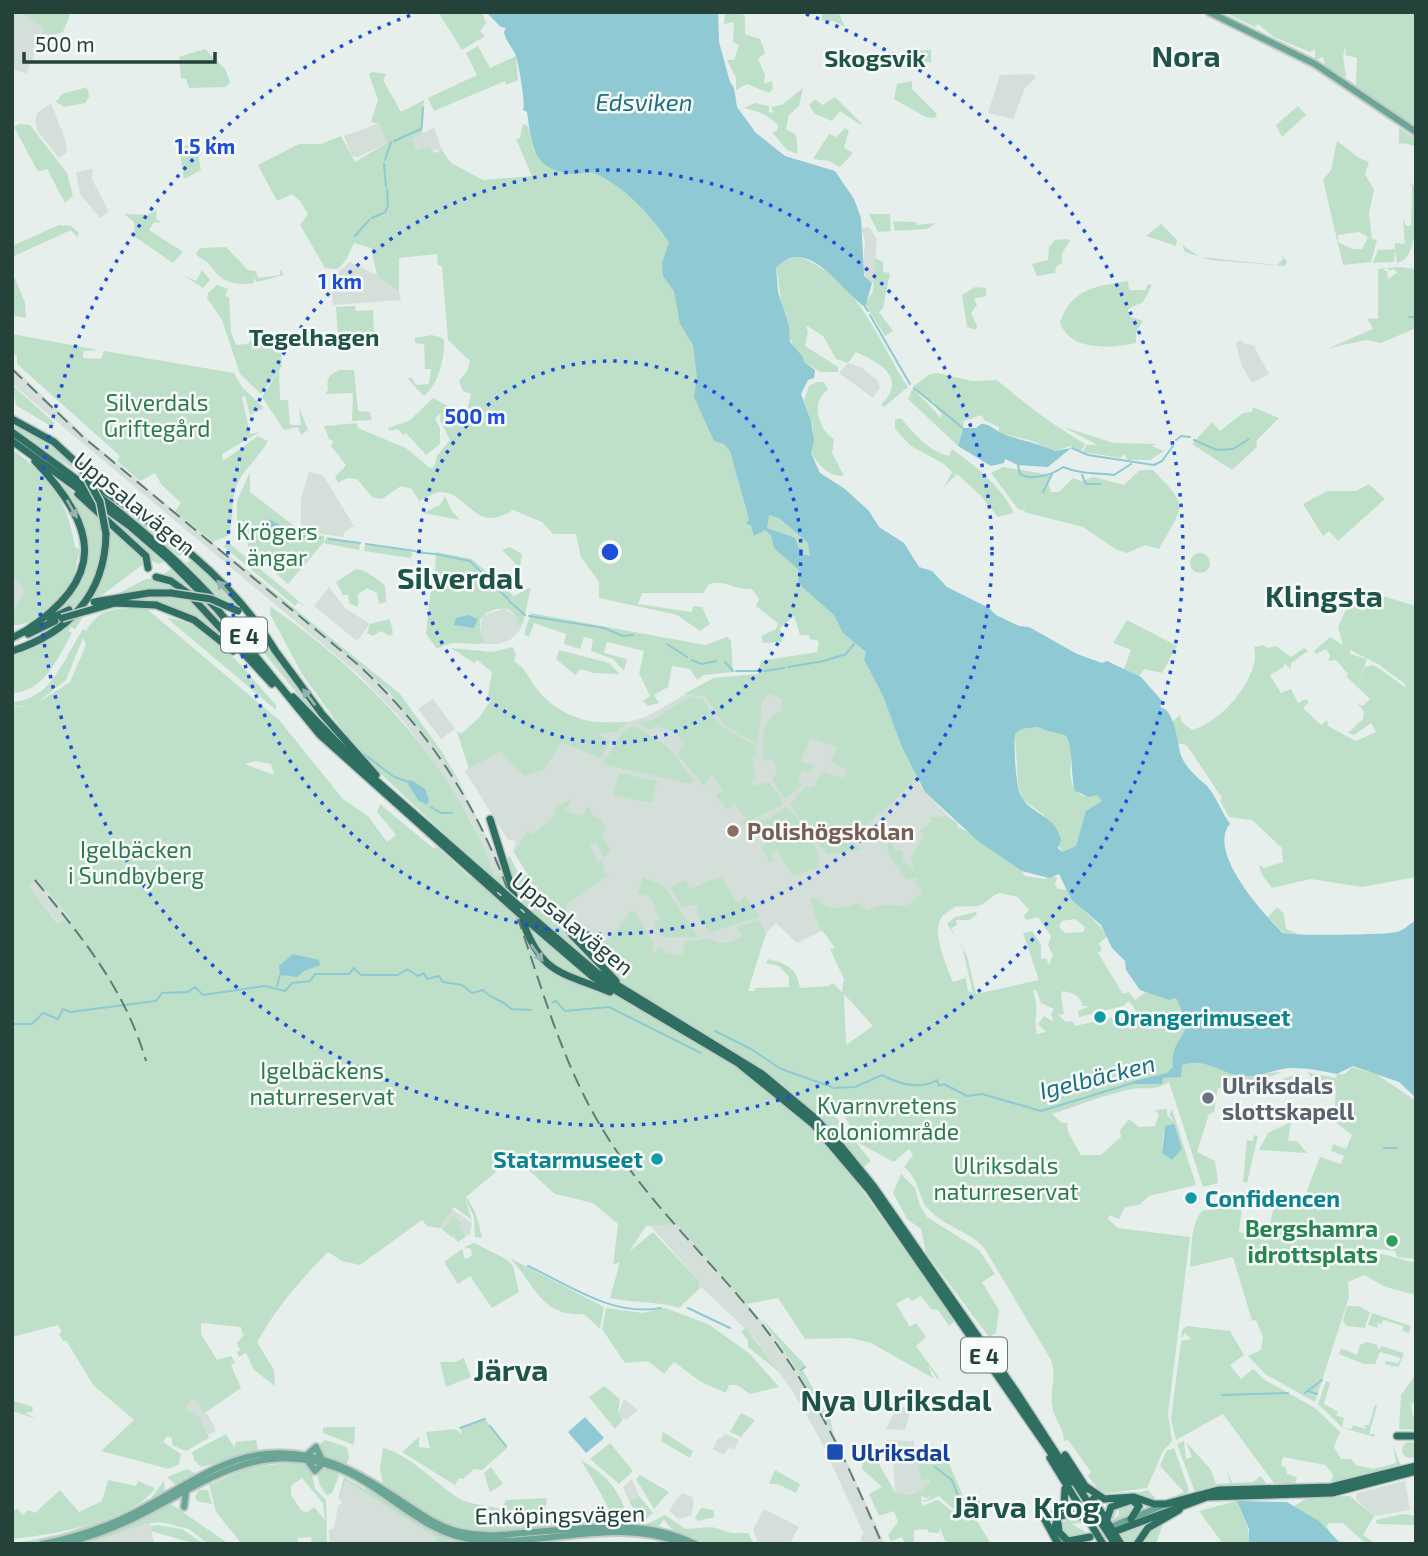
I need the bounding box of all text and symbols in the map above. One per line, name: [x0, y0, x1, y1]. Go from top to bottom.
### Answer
scale bar: [24, 21, 215, 65]
text: 500 m: [35, 31, 95, 56]
district label: Nora: [1151, 37, 1221, 73]
district label: Skogsvik: [824, 43, 926, 72]
water label: Edsviken: [595, 87, 693, 116]
text: 1.5 km: [175, 133, 235, 158]
text: 1 km: [318, 268, 362, 293]
district label: Tegelhagen: [249, 322, 379, 351]
park label: Silverdals Griftegård: [104, 388, 210, 442]
text: 500 m: [444, 403, 506, 428]
street label: Uppsalavägen: [68, 445, 202, 561]
one-way arrow: [66, 499, 78, 518]
park label: Krögers ängar: [236, 517, 318, 571]
centre of rings: [598, 540, 622, 564]
district label: Silverdal: [397, 559, 523, 595]
district label: Klingsta: [1265, 577, 1383, 613]
one-way arrow: [217, 579, 233, 596]
road number: E 4: [221, 618, 267, 652]
one-way arrow: [302, 688, 316, 706]
place label: Polishögskolan: [747, 817, 914, 845]
marker: Polishögskolan: [725, 823, 741, 839]
park label: Igelbäcken i Sundbyberg: [68, 835, 204, 889]
street label: Uppsalavägen: [506, 865, 640, 981]
one-way arrow: [530, 943, 544, 962]
place label: Orangerimuseet: [1114, 1003, 1290, 1031]
marker: Orangerimuseet: [1092, 1009, 1108, 1025]
water label: Igelbäcken: [1036, 1048, 1158, 1104]
park label: Igelbäckens naturreservat: [249, 1056, 395, 1110]
place label: Ulriksdals slottskapell: [1222, 1071, 1355, 1125]
marker: Ulriksdals slottskapell: [1200, 1090, 1216, 1106]
park label: Kvarnvretens koloniområde: [815, 1091, 959, 1145]
place label: Statarmuseet: [493, 1145, 643, 1173]
marker: Statarmuseet: [649, 1151, 665, 1167]
park label: Ulriksdals naturreservat: [933, 1151, 1079, 1205]
place label: Confidencen: [1205, 1184, 1340, 1212]
marker: Confidencen: [1183, 1190, 1199, 1206]
place label: Bergshamra idrottsplats: [1245, 1214, 1378, 1268]
marker: Bergshamra idrottsplats: [1384, 1233, 1400, 1249]
road number: E 4: [961, 1338, 1007, 1372]
district label: Järva: [474, 1351, 548, 1387]
district label: Nya Ulriksdal: [800, 1381, 992, 1418]
place label: Ulriksdal: [851, 1438, 950, 1466]
marker: Ulriksdal: [825, 1442, 845, 1462]
district label: Järva Krog: [952, 1488, 1101, 1524]
street label: Enköpingsvägen: [474, 1499, 646, 1529]

